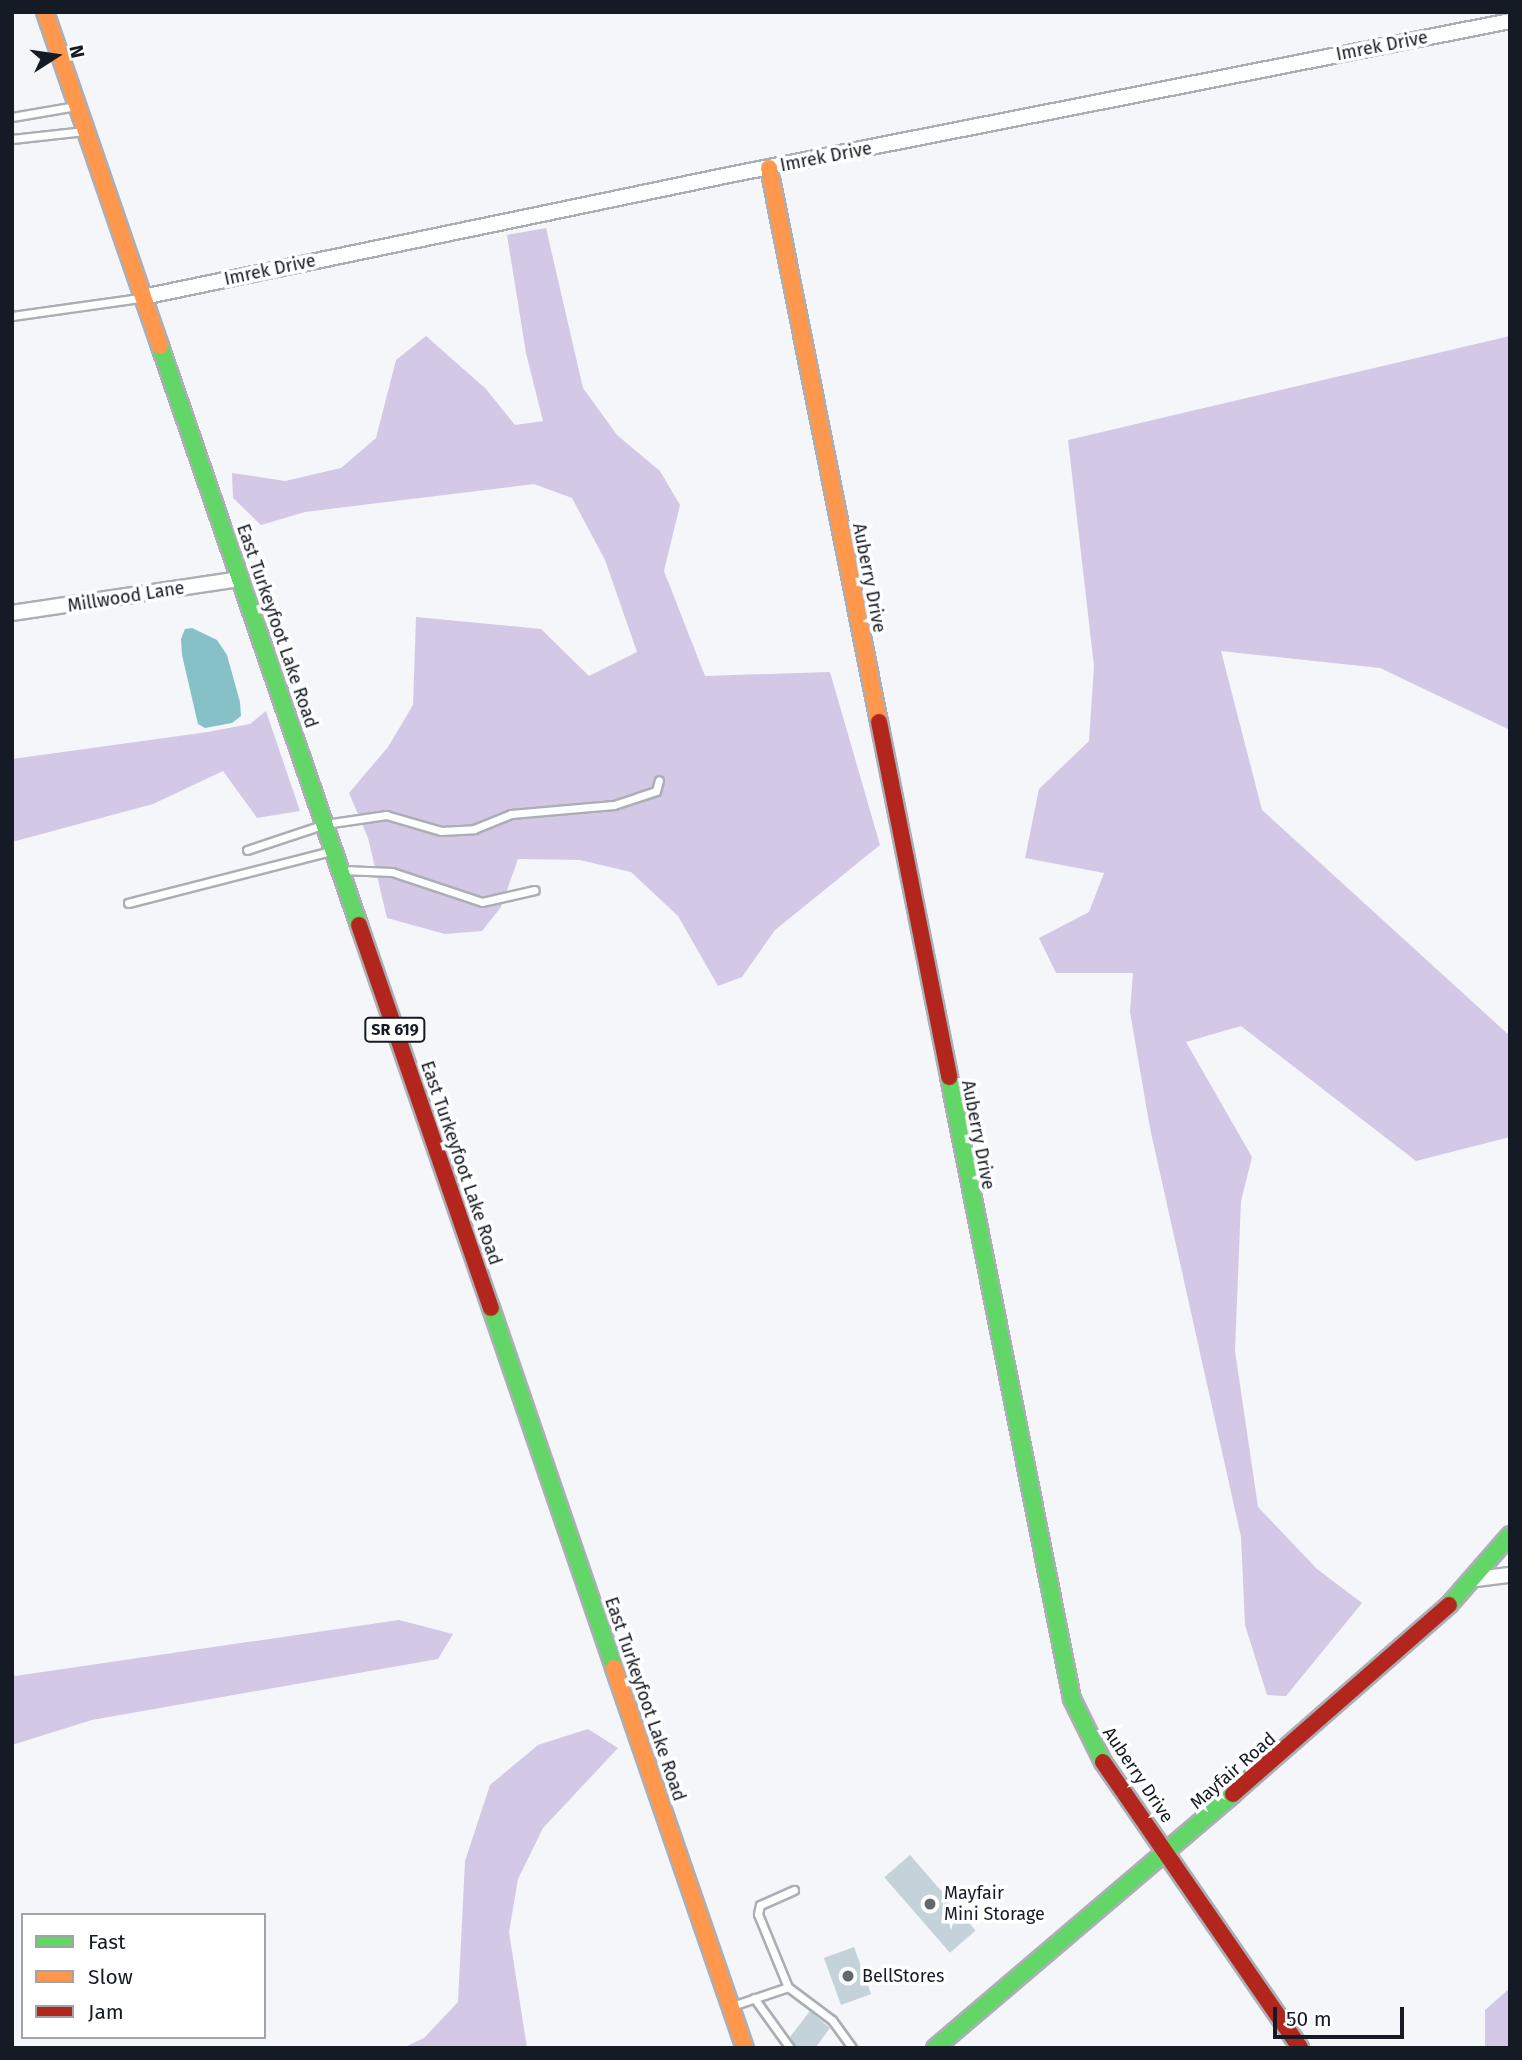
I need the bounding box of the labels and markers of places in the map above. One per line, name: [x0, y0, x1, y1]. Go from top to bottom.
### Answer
place label: Mayfair Mini Storage: [944, 1883, 1045, 1926]
marker: Mayfair Mini Storage: [922, 1896, 938, 1912]
place label: BellStores: [862, 1965, 944, 1987]
marker: BellStores: [840, 1968, 856, 1984]

